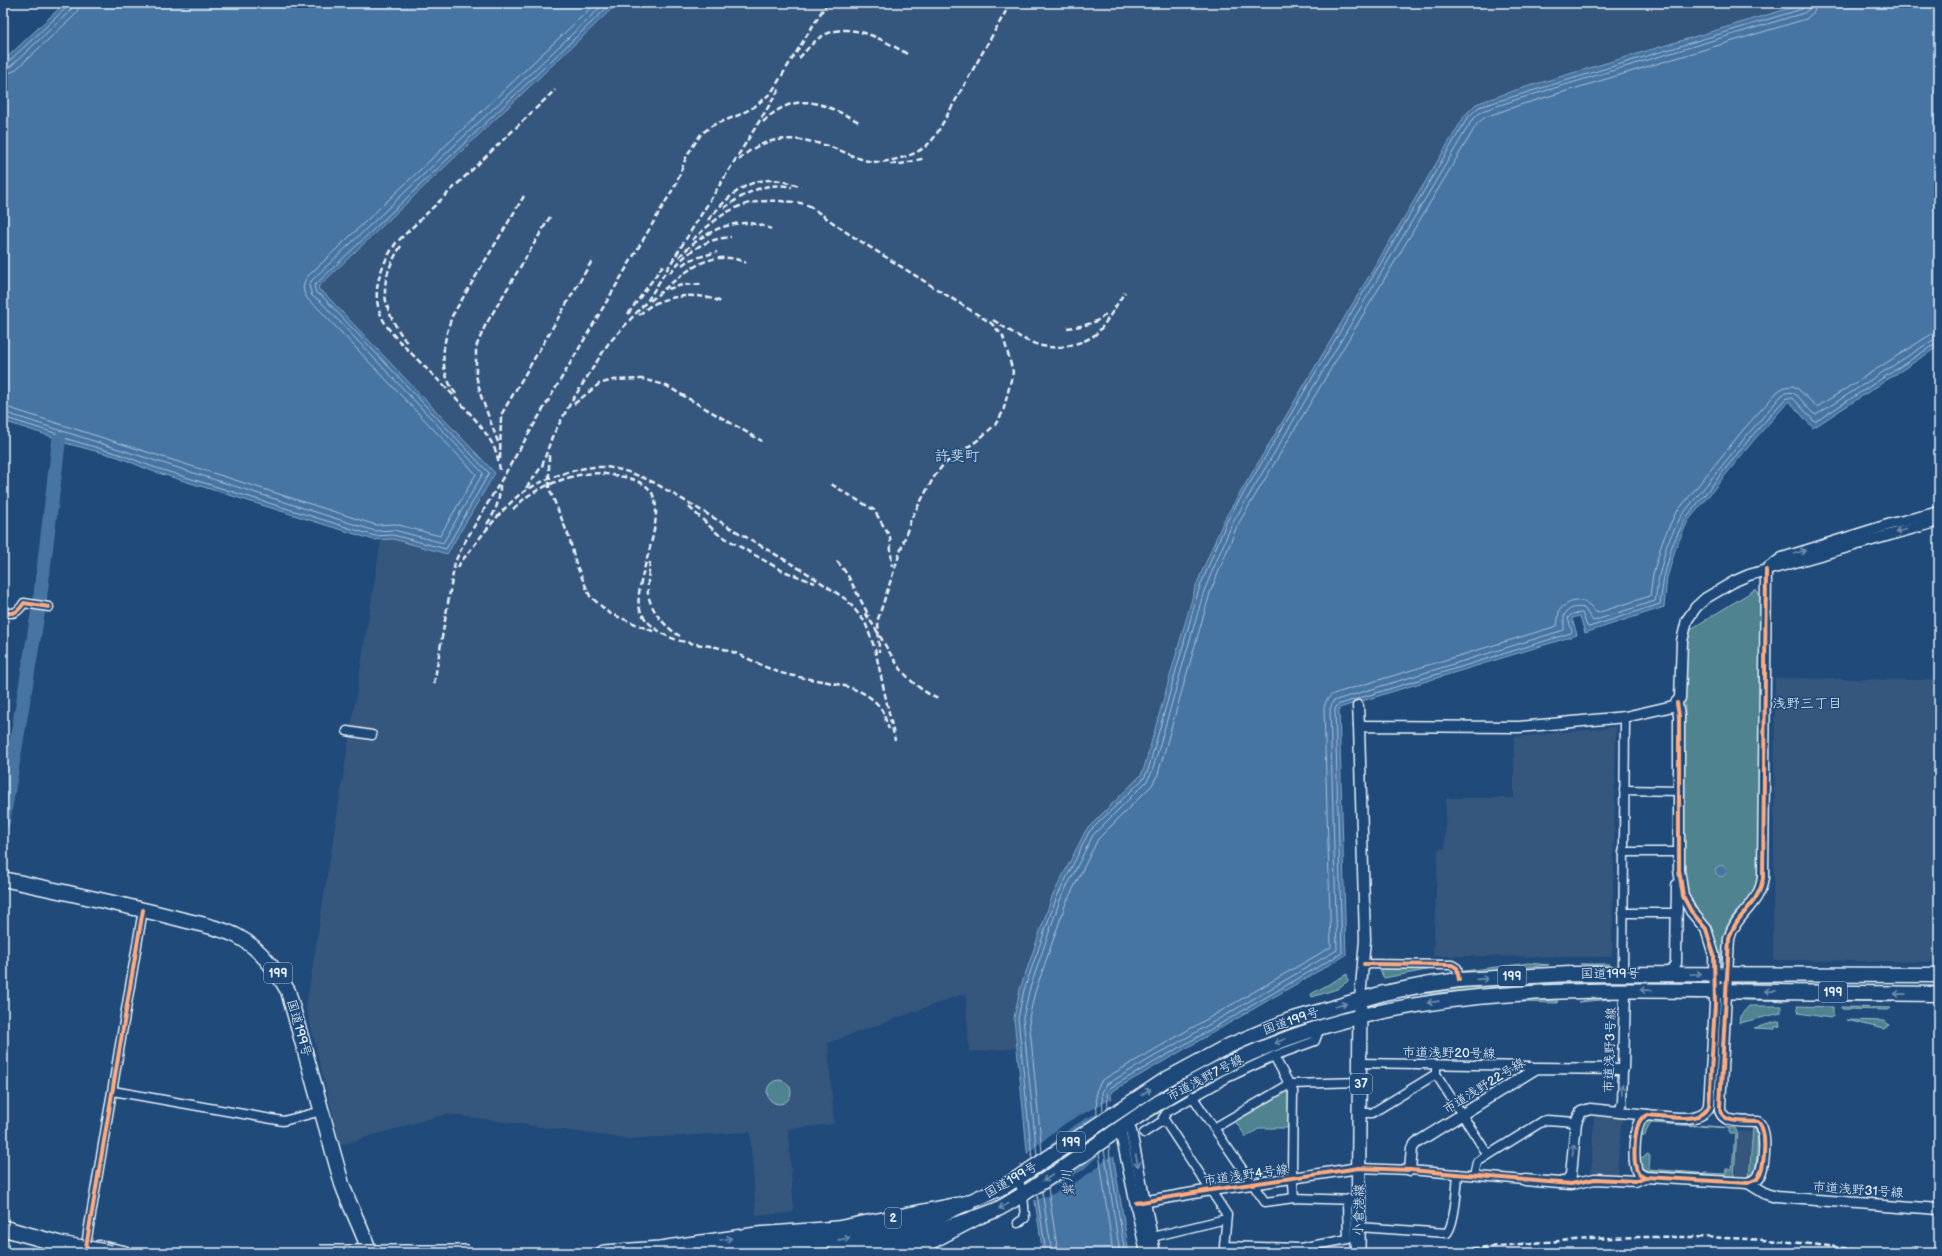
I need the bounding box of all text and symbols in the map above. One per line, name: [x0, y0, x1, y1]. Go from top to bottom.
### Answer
district label: 許斐町: [934, 447, 980, 466]
one-way arrow: [1895, 528, 1908, 535]
one-way arrow: [1793, 548, 1806, 555]
district label: 浅野三丁目: [1772, 695, 1842, 712]
road number: 199: [264, 963, 292, 983]
road number: 199: [1498, 966, 1526, 986]
street label: 国道199号: [1580, 966, 1640, 982]
one-way arrow: [1689, 970, 1702, 978]
one-way arrow: [1475, 975, 1488, 982]
road number: 199: [1819, 982, 1847, 1002]
one-way arrow: [1640, 986, 1653, 994]
one-way arrow: [1764, 987, 1777, 995]
one-way arrow: [1894, 990, 1907, 997]
street label: 国道199号: [283, 997, 315, 1059]
one-way arrow: [1427, 998, 1440, 1006]
one-way arrow: [1334, 1001, 1347, 1008]
street label: 国道199号: [1260, 1004, 1322, 1038]
street label: 市道浅野3号線: [1601, 1006, 1620, 1093]
one-way arrow: [1275, 1038, 1287, 1046]
street label: 市道浅野20号線: [1402, 1044, 1497, 1062]
street label: 市道浅野7号線: [1164, 1051, 1247, 1105]
street label: 市道浅野22号線: [1440, 1054, 1529, 1118]
road number: 37: [1350, 1074, 1372, 1094]
one-way arrow: [1618, 1084, 1626, 1097]
one-way arrow: [1140, 1087, 1152, 1095]
road number: 199: [1057, 1132, 1085, 1152]
one-way arrow: [1570, 1144, 1577, 1157]
one-way arrow: [1133, 1155, 1141, 1168]
street label: 国道199号: [981, 1158, 1041, 1202]
street label: 市道浅野4号線: [1202, 1161, 1291, 1189]
water label: 紫川: [1058, 1168, 1078, 1198]
one-way arrow: [1043, 1174, 1054, 1182]
street label: 市道浅野31号線: [1812, 1179, 1905, 1201]
street label: 小倉港線: [1351, 1183, 1367, 1236]
one-way arrow: [998, 1202, 1010, 1210]
road number: 2: [885, 1208, 901, 1228]
one-way arrow: [719, 1235, 732, 1243]
one-way arrow: [837, 1235, 850, 1243]

